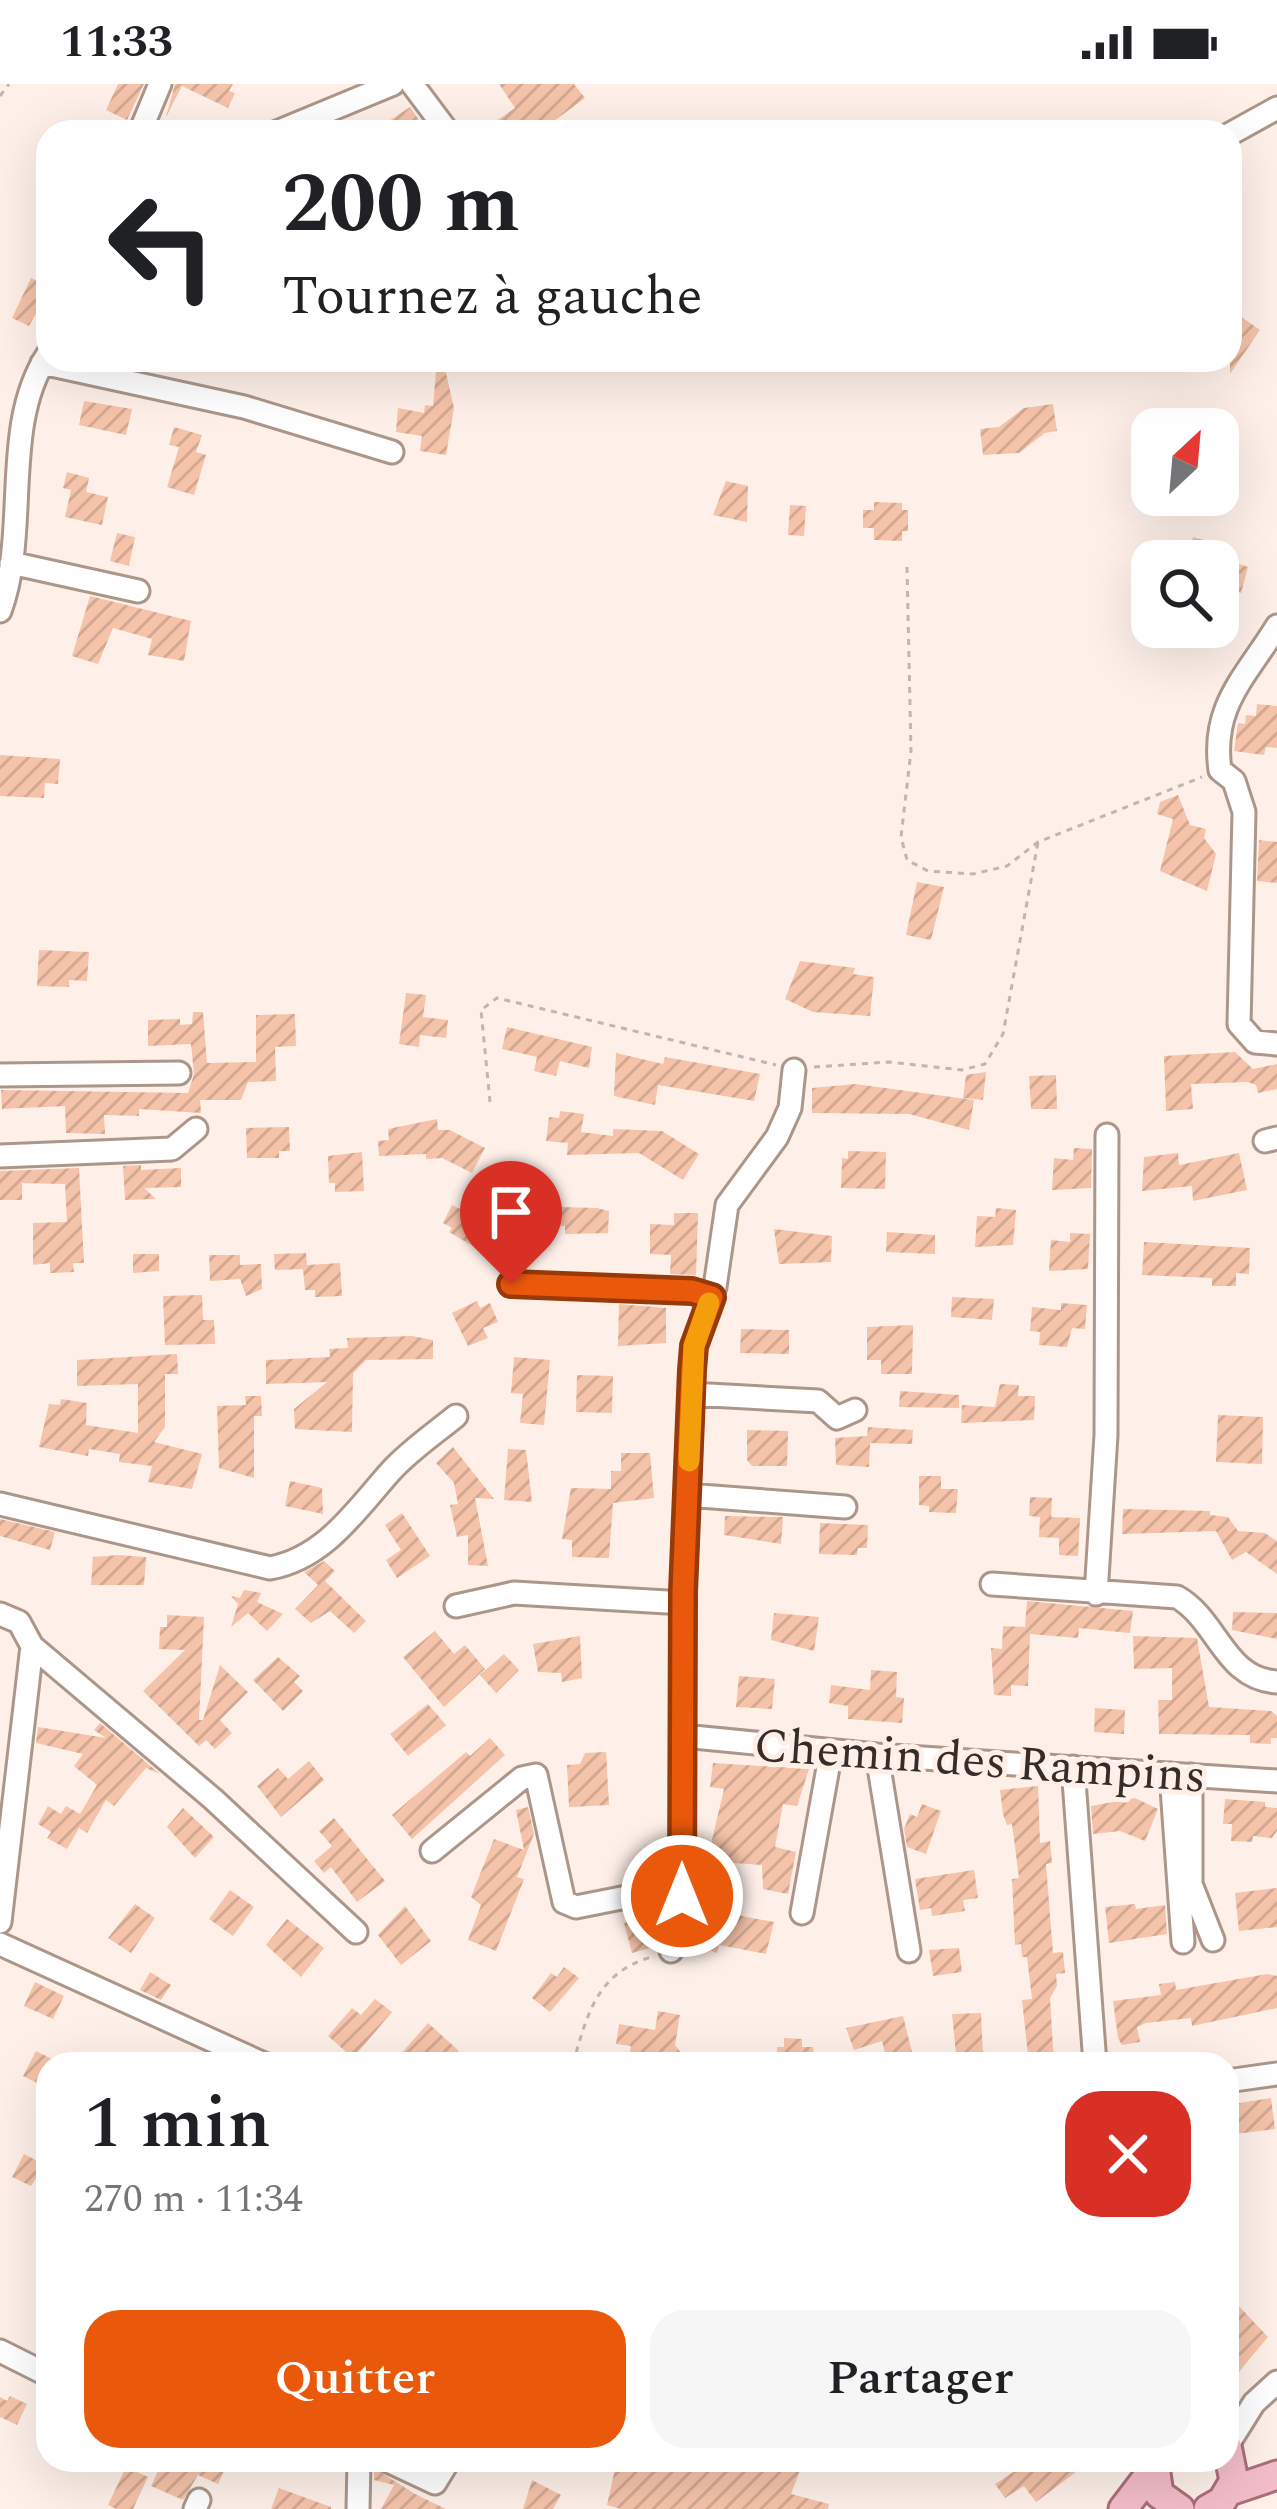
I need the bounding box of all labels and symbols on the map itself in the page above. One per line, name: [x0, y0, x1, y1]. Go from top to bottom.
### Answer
north arrow: [1131, 408, 1239, 516]
pin: [460, 1161, 562, 1284]
street label: Chemin des Rampins: [751, 1709, 1208, 1814]
position arrow: [619, 1833, 745, 1959]

